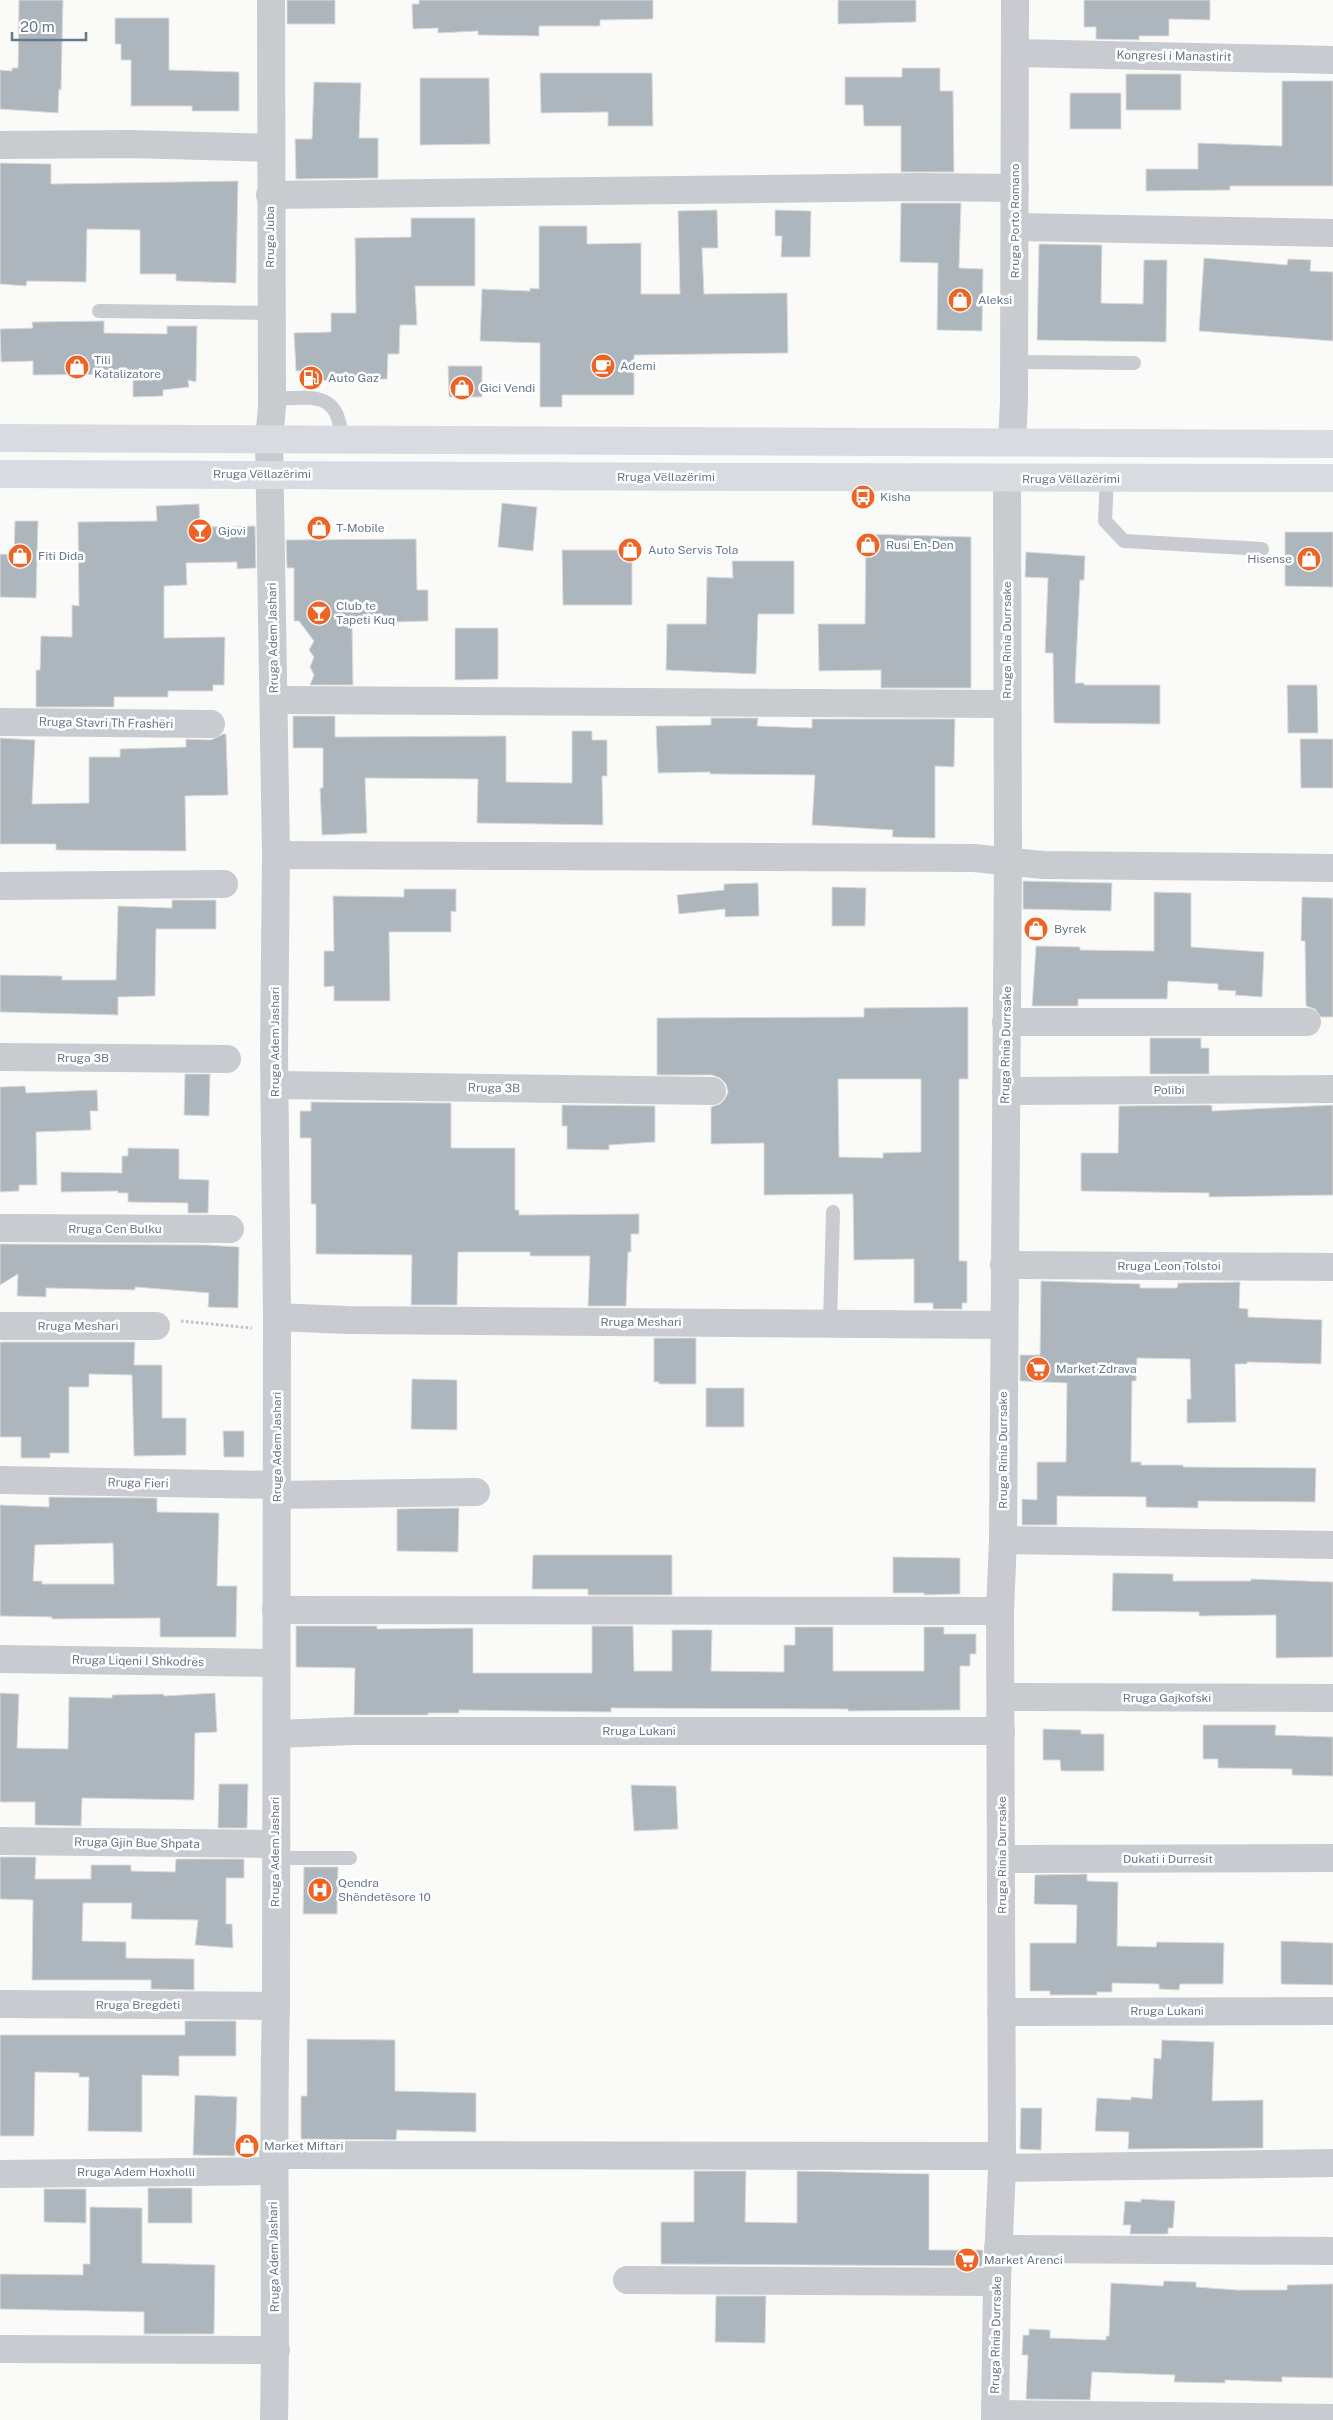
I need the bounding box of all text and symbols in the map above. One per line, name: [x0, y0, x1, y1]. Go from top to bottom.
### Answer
scale bar: [12, 10, 86, 42]
text: 20 m: [20, 18, 55, 35]
street label: Kongresi i Manastirit: [1116, 48, 1232, 64]
street label: Rruga Porto Romano: [1008, 163, 1022, 278]
street label: Rruga Juba: [263, 206, 277, 268]
shop icon: Aleksi: [947, 287, 973, 313]
place label: Aleksi: [978, 293, 1012, 307]
place label: Tili Katalizatore: [94, 353, 161, 381]
cafe icon: Ademi: [590, 353, 616, 379]
shop icon: Tili Katalizatore: [64, 354, 90, 380]
place label: Ademi: [620, 359, 656, 373]
fuel station icon: Auto Gaz: [298, 365, 324, 391]
place label: Auto Gaz: [328, 371, 379, 385]
shop icon: Gici Vendi: [449, 375, 475, 401]
place label: Gici Vendi: [480, 381, 535, 395]
street label: Rruga Vëllazërimi: [213, 467, 311, 481]
street label: Rruga Vëllazërimi: [617, 470, 715, 484]
street label: Rruga Vëllazërimi: [1022, 472, 1120, 486]
bus stop icon: Kisha: [850, 484, 876, 510]
place label: Kisha: [880, 490, 911, 504]
shop icon: T-Mobile: [306, 515, 332, 541]
bar icon: Gjovi: [187, 518, 213, 544]
place label: T-Mobile: [336, 521, 385, 535]
place label: Gjovi: [218, 524, 246, 538]
shop icon: Rusi En-Den: [855, 532, 881, 558]
shop icon: Auto Servis Tola: [617, 537, 643, 563]
place label: Rusi En-Den: [886, 538, 954, 552]
shop icon: Fiti Dida: [7, 543, 33, 569]
place label: Auto Servis Tola: [648, 543, 738, 557]
shop icon: Hisense: [1296, 546, 1322, 572]
place label: Fiti Dida: [38, 549, 84, 563]
place label: Hisense: [1247, 552, 1292, 566]
street label: Rruga Rinia Durrsake: [1000, 581, 1014, 699]
street label: Rruga Adem Jashari: [265, 583, 281, 693]
place label: Club te Tapeti Kuq: [336, 599, 395, 627]
bar icon: Club te Tapeti Kuq: [306, 600, 332, 626]
street label: Rruga Stavri Th Frashëri: [39, 715, 173, 731]
shop icon: Byrek: [1023, 916, 1049, 942]
place label: Byrek: [1054, 922, 1087, 936]
street label: Rruga Rinia Durrsake: [998, 986, 1014, 1104]
street label: Rruga Adem Jashari: [268, 987, 282, 1097]
street label: Rruga 3B: [57, 1051, 109, 1065]
street label: Rruga 3B: [468, 1081, 520, 1095]
street label: Polibi: [1153, 1083, 1185, 1097]
street label: Rruga Cen Bulku: [68, 1222, 162, 1236]
street label: Rruga Leon Tolstoi: [1117, 1259, 1221, 1273]
street label: Rruga Meshari: [600, 1315, 682, 1329]
street label: Rruga Meshari: [37, 1319, 119, 1333]
supermarket icon: Market Zdrava: [1025, 1356, 1051, 1382]
place label: Market Zdrava: [1056, 1362, 1137, 1376]
street label: Rruga Rinia Durrsake: [996, 1391, 1010, 1509]
street label: Rruga Adem Jashari: [270, 1392, 284, 1502]
street label: Rruga Fieri: [107, 1475, 169, 1491]
street label: Rruga Liqeni I Shkodrës: [72, 1653, 204, 1669]
street label: Rruga Gajkofski: [1123, 1691, 1211, 1705]
street label: Rruga Lukani: [602, 1724, 676, 1738]
street label: Rruga Rinia Durrsake: [995, 1796, 1009, 1914]
street label: Rruga Adem Jashari: [268, 1797, 282, 1907]
street label: Rruga Gjin Bue Shpata: [74, 1835, 200, 1851]
street label: Dukati i Durresit: [1123, 1852, 1213, 1866]
place label: Qendra Shëndetësore 10: [338, 1876, 431, 1904]
hospital icon: Qendra Shëndetësore 10: [307, 1877, 333, 1903]
street label: Rruga Bregdeti: [96, 1998, 180, 2012]
street label: Rruga Lukani: [1130, 2004, 1204, 2018]
shop icon: Market Miftari: [234, 2133, 260, 2159]
place label: Market Miftari: [264, 2139, 343, 2153]
street label: Rruga Adem Hoxholli: [77, 2165, 195, 2179]
street label: Rruga Adem Jashari: [266, 2202, 282, 2312]
supermarket icon: Market Arenci: [954, 2247, 980, 2273]
place label: Market Arenci: [984, 2253, 1063, 2267]
street label: Rruga Rinia Durrsake: [988, 2276, 1004, 2394]

